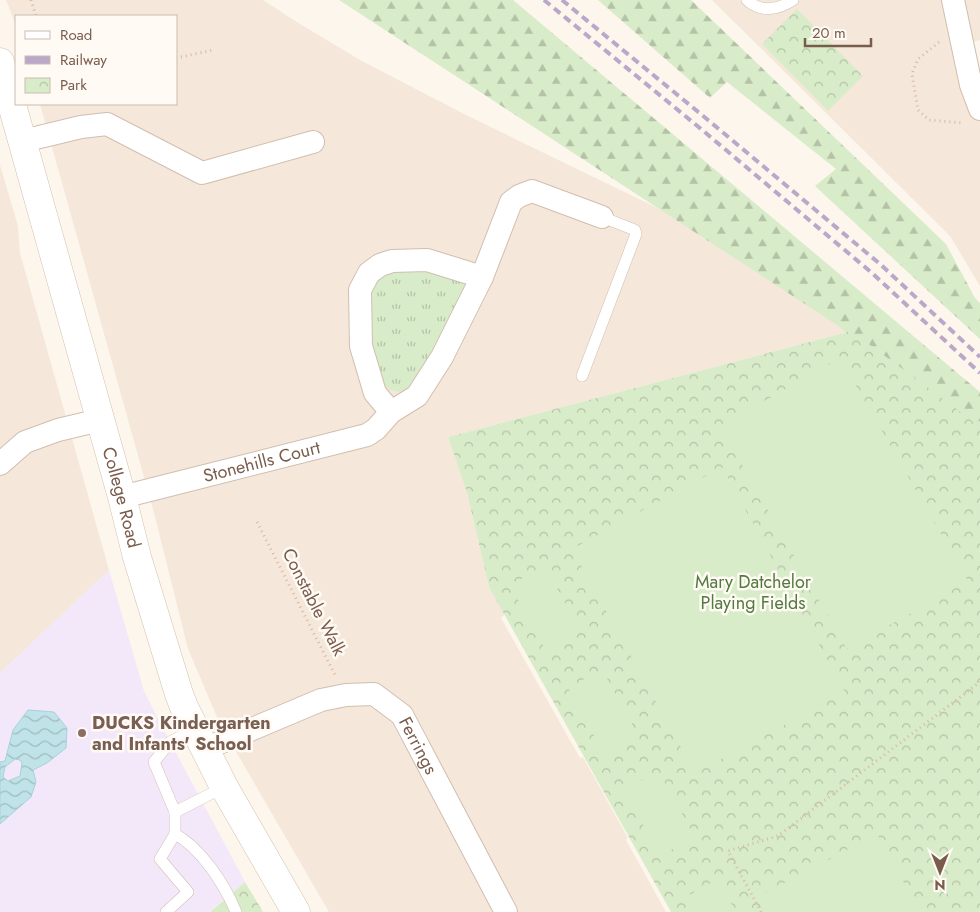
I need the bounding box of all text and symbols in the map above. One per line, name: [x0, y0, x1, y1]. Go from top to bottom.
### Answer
legend: [15, 15, 178, 105]
scale bar: [805, 15, 871, 47]
text: 20 m: [812, 22, 846, 44]
text: Road: [60, 24, 92, 46]
text: Railway: [60, 49, 107, 71]
text: Park: [60, 74, 87, 96]
street label: Stonehills Court: [200, 434, 324, 489]
street label: College Road: [96, 444, 147, 551]
street label: Constable Walk: [276, 544, 352, 660]
park label: Mary Datchelor Playing Fields: [695, 569, 812, 616]
place label: DUCKS Kindergarten and Infants' School: [92, 710, 271, 757]
street label: Ferrings: [392, 712, 444, 779]
marker: DUCKS Kindergarten and Infants' School: [76, 727, 88, 739]
north arrow: [915, 847, 965, 897]
text: N: [934, 875, 946, 895]

